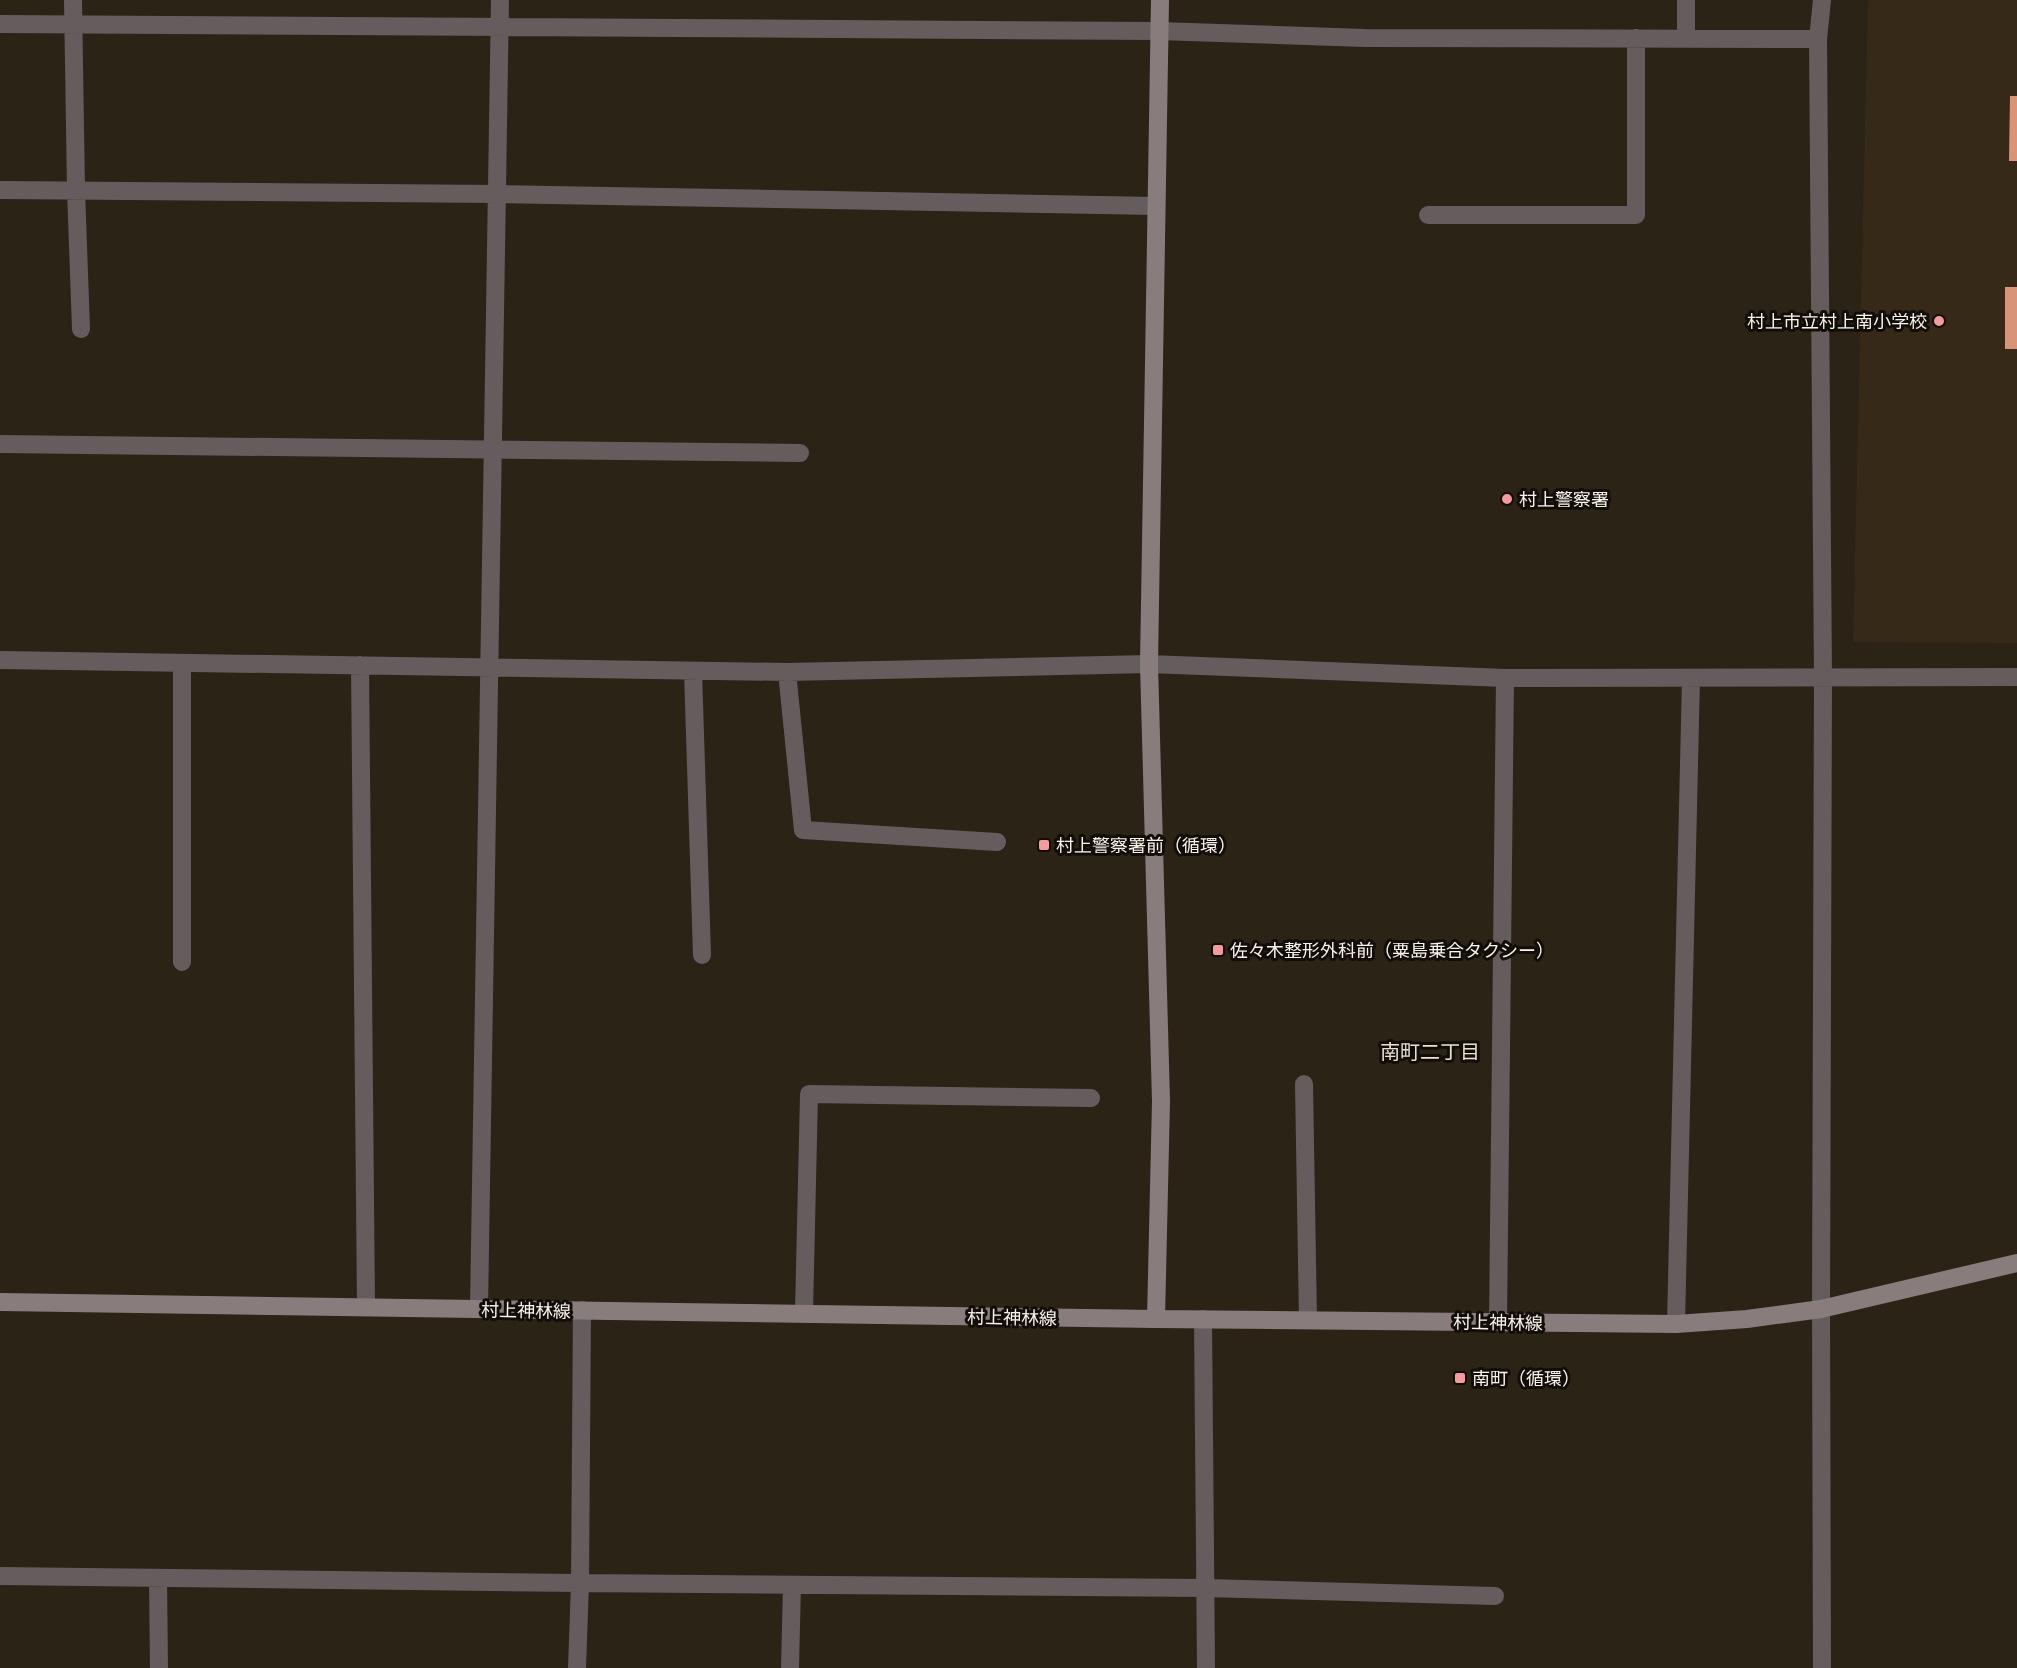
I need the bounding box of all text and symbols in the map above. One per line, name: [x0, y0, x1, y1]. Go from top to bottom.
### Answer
place label: 村上市立村上南小学校: [1747, 309, 1927, 333]
marker: 村上市立村上南小学校: [1932, 314, 1946, 328]
place label: 村上警察署: [1519, 487, 1609, 511]
marker: 村上警察署: [1500, 492, 1514, 506]
place label: 村上警察署前（循環）: [1056, 833, 1236, 857]
marker: 村上警察署前（循環）: [1037, 838, 1051, 852]
place label: 佐々木整形外科前（粟島乗合タクシー）: [1230, 938, 1554, 962]
marker: 佐々木整形外科前（粟島乗合タクシー）: [1211, 943, 1225, 957]
district label: 南町二丁目: [1380, 1038, 1480, 1065]
street label: 村上神林線: [481, 1297, 571, 1323]
street label: 村上神林線: [967, 1304, 1057, 1330]
street label: 村上神林線: [1453, 1309, 1543, 1335]
place label: 南町（循環）: [1472, 1366, 1580, 1390]
marker: 南町（循環）: [1453, 1371, 1467, 1385]

